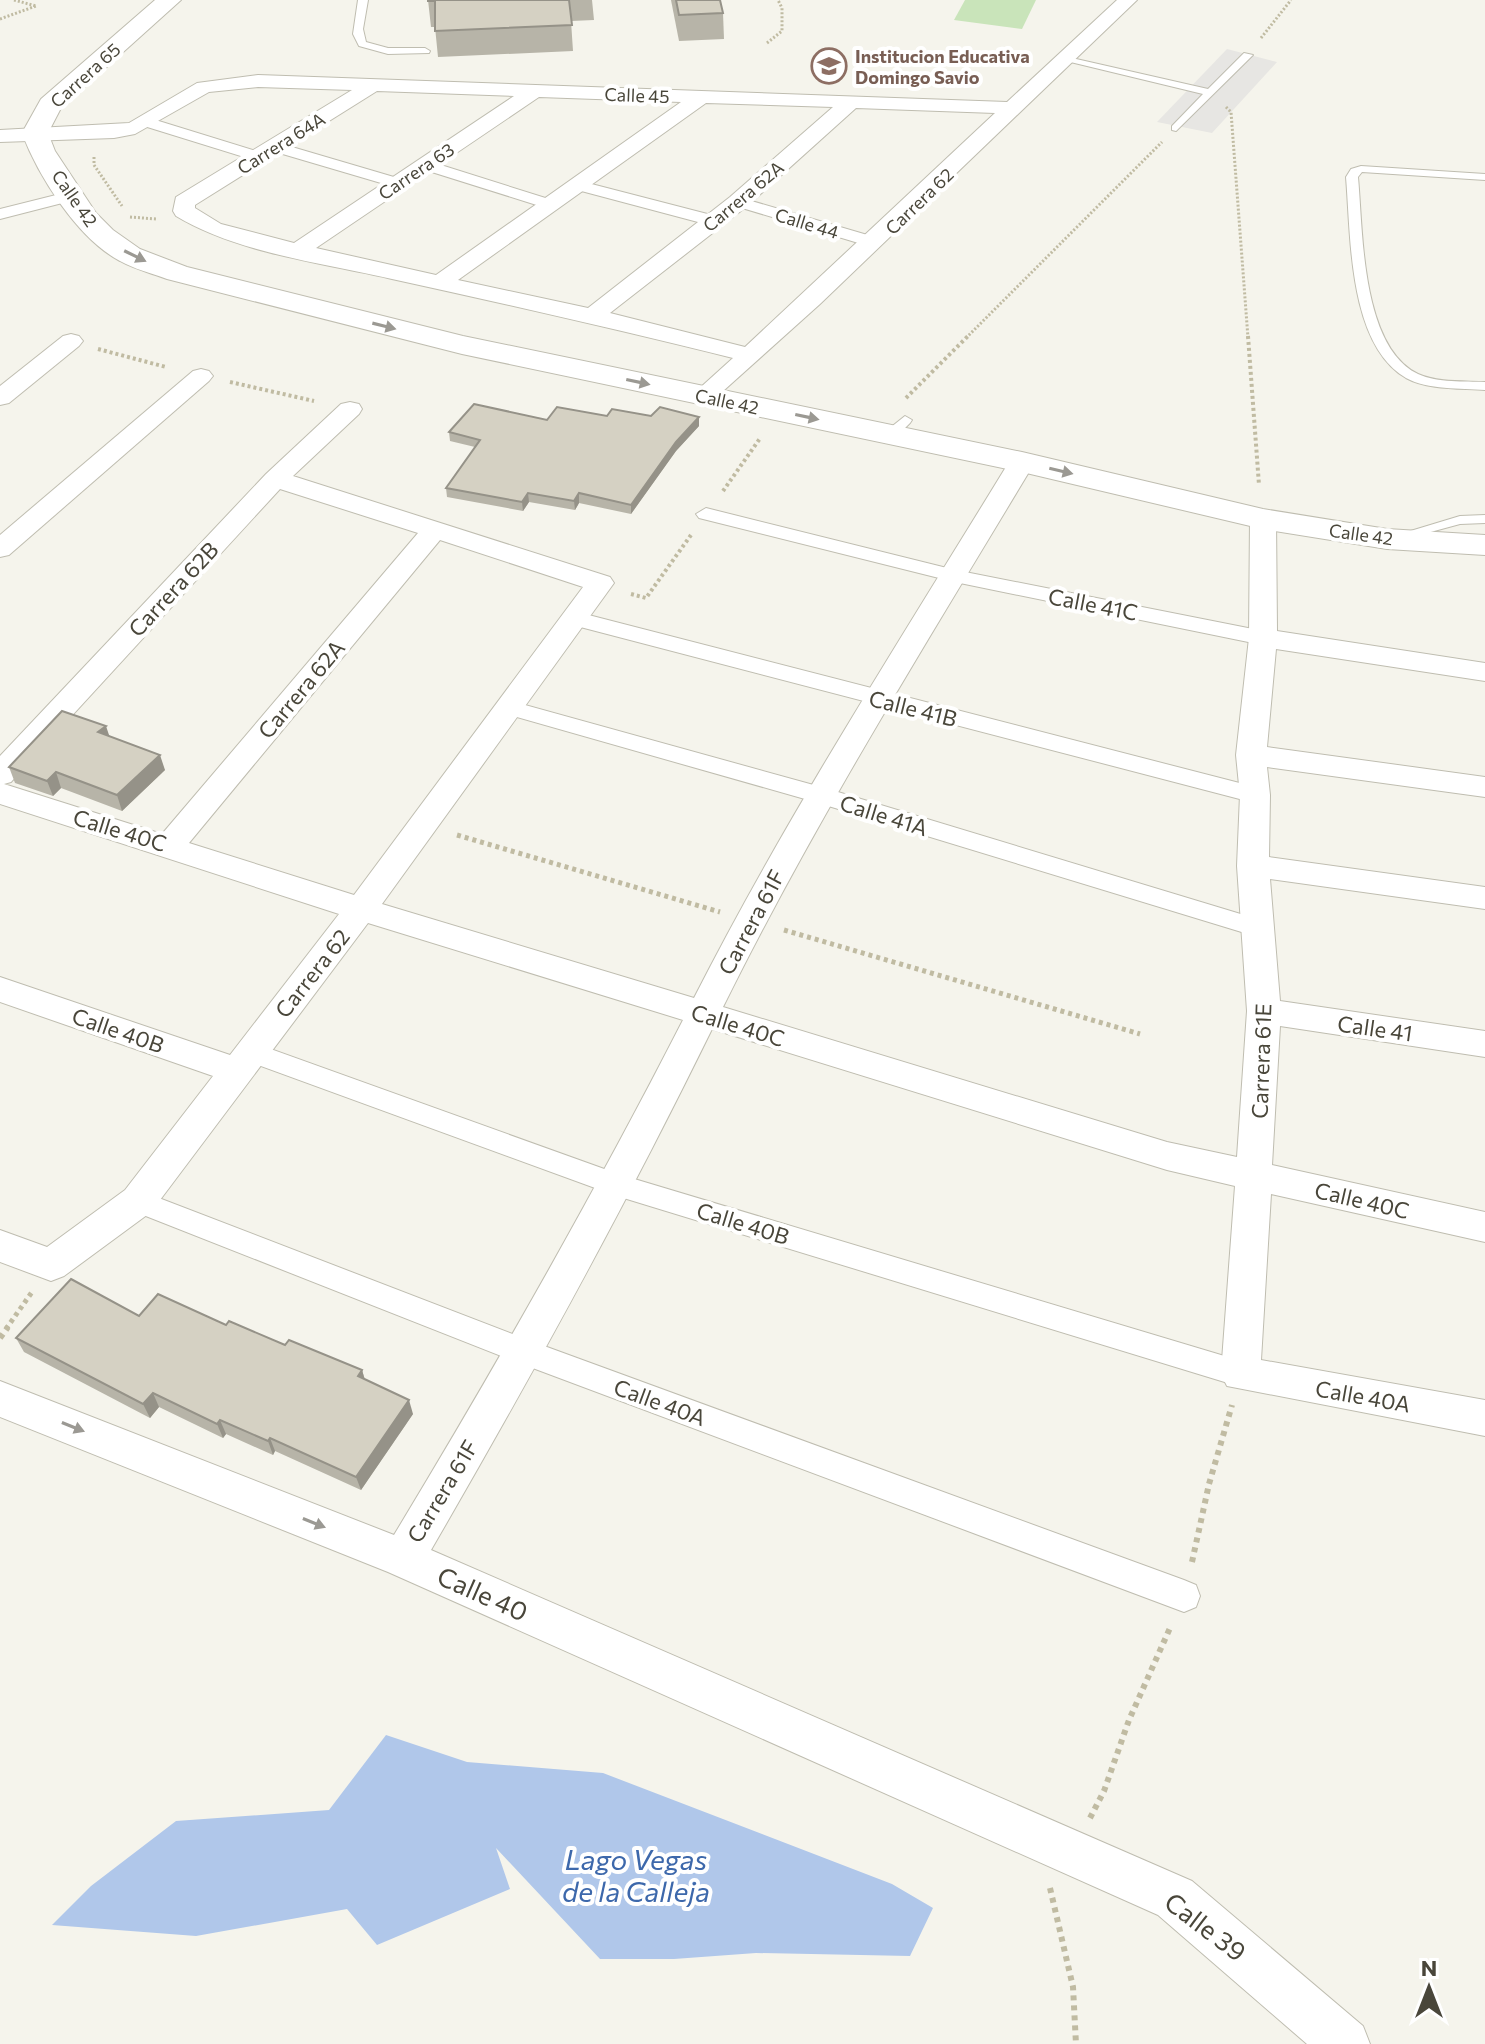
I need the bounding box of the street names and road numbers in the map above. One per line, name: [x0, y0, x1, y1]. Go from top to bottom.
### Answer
street label: Carrera 65: [46, 38, 124, 112]
street label: Calle 45: [604, 83, 670, 107]
street label: Carrera 64A: [233, 107, 329, 179]
street label: Carrera 63: [374, 138, 458, 204]
street label: Carrera 62A: [698, 156, 788, 236]
street label: Carrera 62: [880, 163, 958, 239]
street label: Calle 42: [48, 165, 102, 231]
street label: Calle 44: [772, 203, 842, 243]
street label: Calle 42: [693, 384, 761, 418]
street label: Calle 42: [1328, 519, 1394, 549]
street label: Carrera 62B: [122, 536, 224, 642]
street label: Calle 41C: [1046, 582, 1140, 626]
street label: Carrera 62A: [252, 634, 350, 744]
street label: Calle 41B: [866, 684, 960, 732]
street label: Calle 41A: [837, 789, 931, 841]
street label: Calle 40C: [70, 803, 170, 857]
street label: Carrera 61F: [712, 865, 790, 979]
street label: Carrera 62: [269, 923, 355, 1023]
street label: Calle 40C: [688, 998, 788, 1052]
street label: Calle 40B: [69, 1002, 167, 1058]
street label: Carrera 61E: [1245, 1003, 1277, 1119]
street label: Calle 41: [1336, 1009, 1414, 1047]
street label: Calle 40C: [1312, 1176, 1412, 1224]
street label: Calle 40B: [693, 1196, 793, 1250]
street label: Calle 40A: [610, 1373, 710, 1431]
street label: Calle 40A: [1313, 1374, 1413, 1418]
street label: Carrera 61F: [401, 1435, 483, 1547]
street label: Calle 40: [433, 1559, 533, 1627]
street label: Calle 39: [1159, 1885, 1253, 1967]

